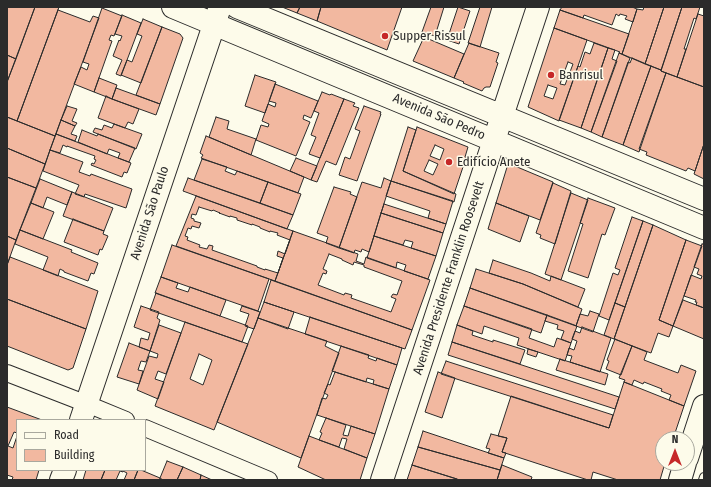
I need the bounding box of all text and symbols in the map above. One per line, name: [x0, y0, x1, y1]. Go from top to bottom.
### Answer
place label: Supper Rissul: [393, 28, 466, 44]
marker: Supper Rissul: [380, 31, 390, 41]
place label: Banrisul: [559, 67, 603, 83]
marker: Banrisul: [546, 70, 556, 80]
street label: Avenida São Pedro: [390, 90, 488, 144]
place label: Edifício Anete: [457, 154, 530, 170]
marker: Edifício Anete: [444, 157, 454, 167]
street label: Avenida São Paulo: [127, 164, 173, 262]
street label: Avenida Presidente Franklin Roosevelt: [410, 179, 488, 377]
legend: [16, 419, 146, 471]
text: Road: [54, 428, 79, 442]
north arrow: [655, 431, 695, 471]
text: N: [672, 433, 678, 446]
text: Building: [54, 448, 94, 462]

